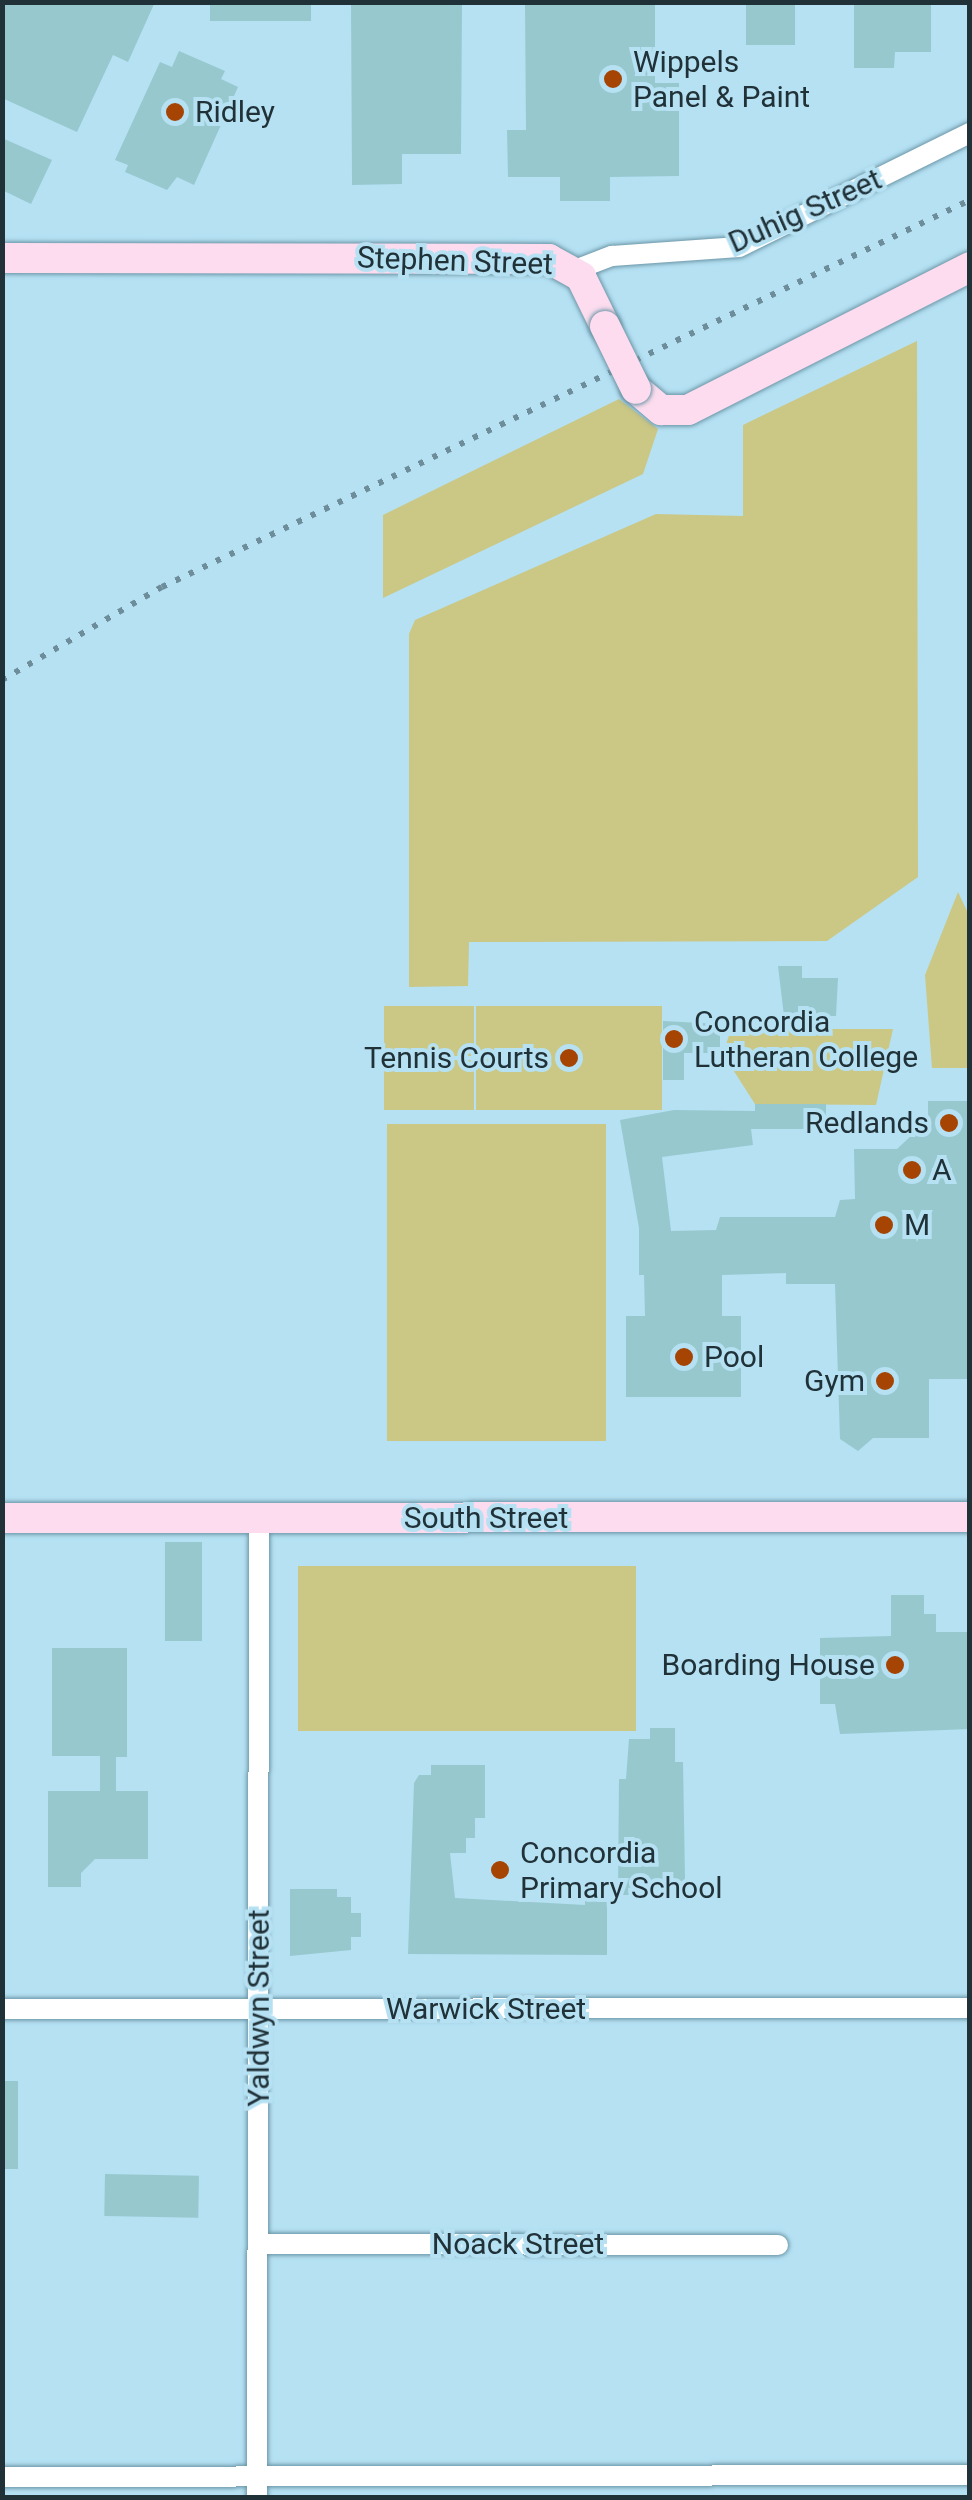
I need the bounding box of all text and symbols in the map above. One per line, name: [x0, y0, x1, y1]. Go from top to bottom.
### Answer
place label: Wippels Panel & Paint: [633, 44, 810, 114]
marker: Wippels Panel & Paint: [602, 68, 624, 90]
place label: Ridley: [195, 94, 275, 130]
marker: Ridley: [164, 101, 186, 123]
street label: Duhig Street: [723, 161, 887, 261]
street label: Stephen Street: [356, 240, 554, 282]
place label: Concordia Lutheran College: [694, 1004, 918, 1074]
marker: Concordia Lutheran College: [663, 1028, 685, 1050]
place label: Tennis Courts: [364, 1040, 549, 1076]
marker: Tennis Courts: [558, 1047, 580, 1069]
place label: Redlands: [805, 1105, 929, 1141]
marker: Redlands: [938, 1112, 960, 1134]
place label: A: [932, 1152, 952, 1188]
marker: A: [901, 1159, 923, 1181]
place label: M: [904, 1207, 930, 1243]
marker: M: [873, 1214, 895, 1236]
place label: Pool: [704, 1339, 764, 1375]
marker: Pool: [673, 1346, 695, 1368]
place label: Gym: [804, 1363, 865, 1399]
marker: Gym: [874, 1370, 896, 1392]
street label: South Street: [404, 1500, 568, 1536]
place label: Boarding House: [661, 1647, 875, 1683]
marker: Boarding House: [884, 1654, 906, 1676]
place label: Concordia Primary School: [520, 1835, 723, 1906]
marker: Concordia Primary School: [489, 1859, 511, 1881]
street label: Yaldwyn Street: [241, 1909, 277, 2107]
street label: Warwick Street: [386, 1991, 586, 2027]
street label: Noack Street: [432, 2226, 604, 2262]

